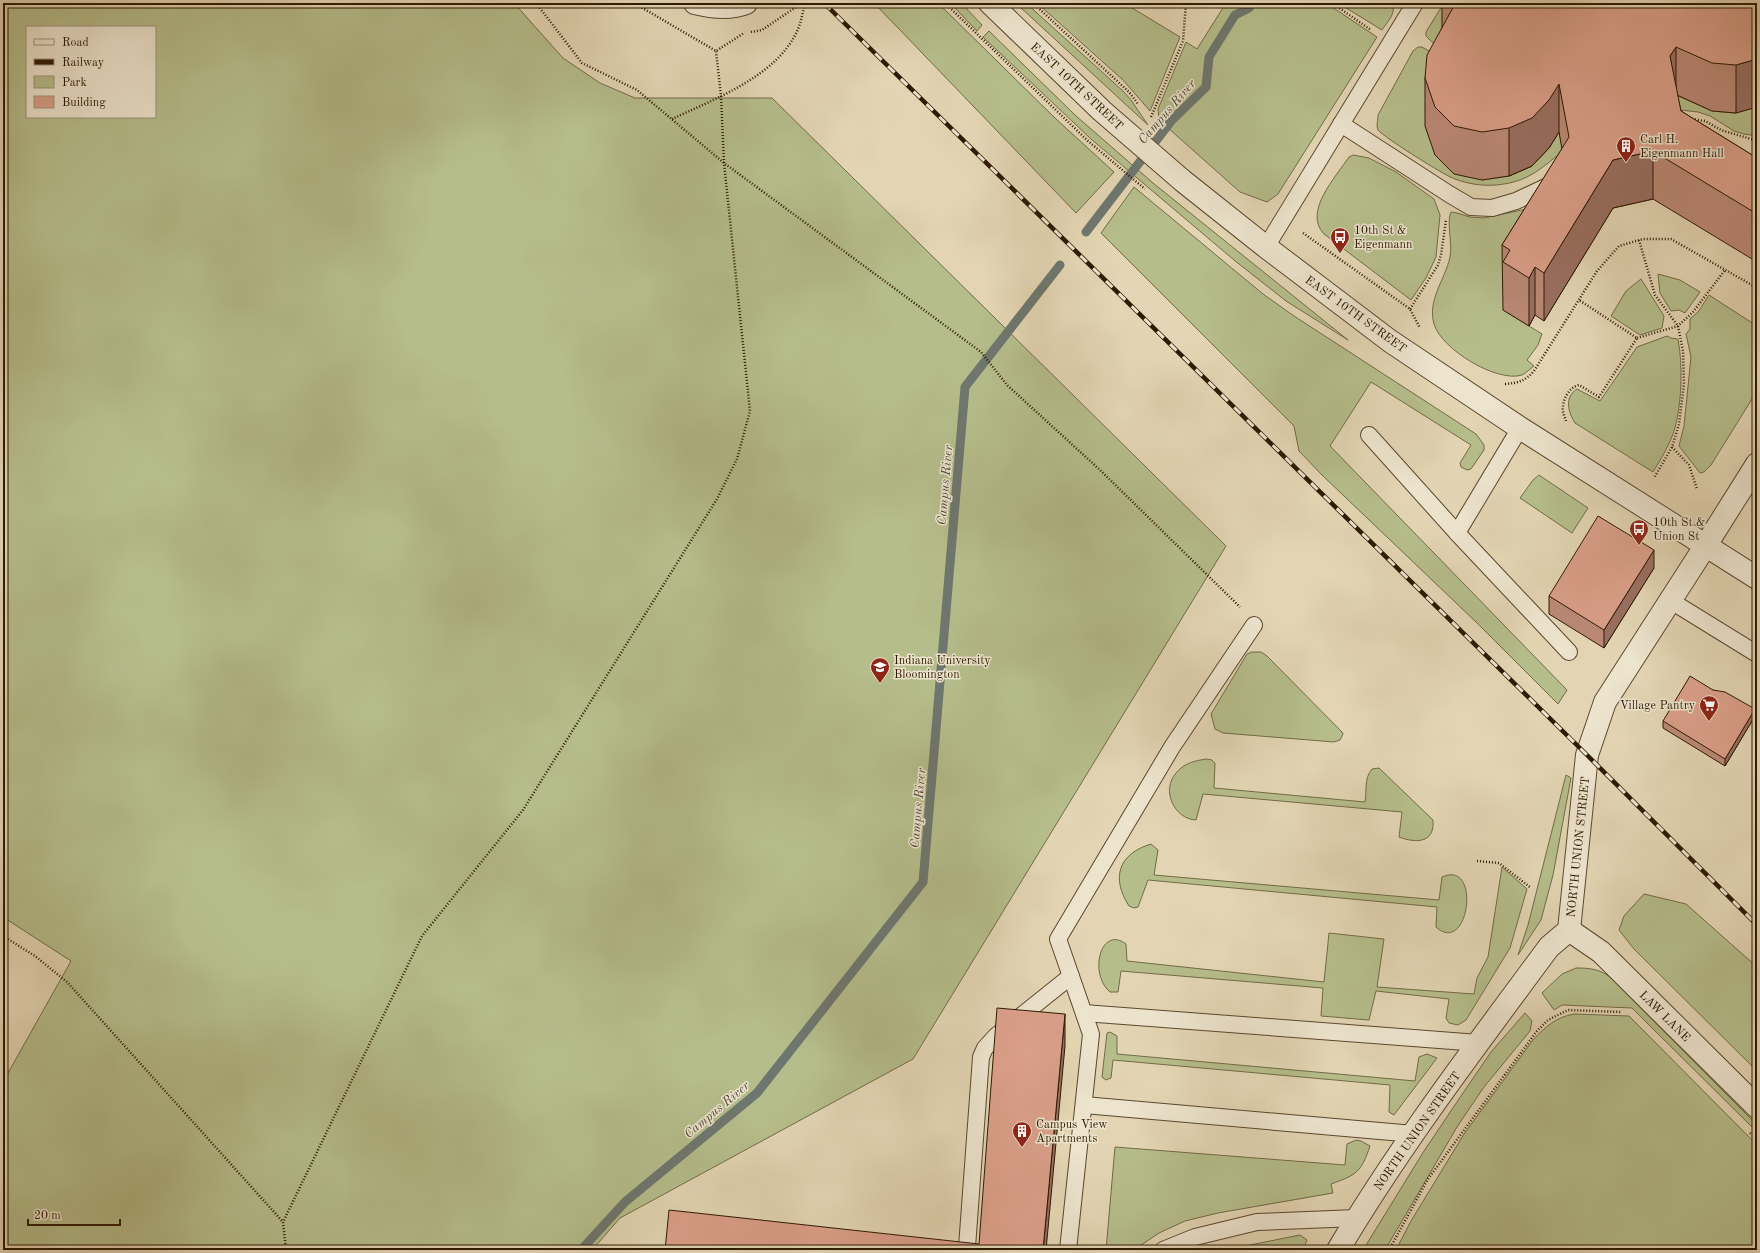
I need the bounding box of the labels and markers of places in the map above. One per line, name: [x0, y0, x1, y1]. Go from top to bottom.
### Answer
place label: Carl H. Eigenmann Hall: [1640, 134, 1724, 160]
building icon: Carl H. Eigenmann Hall: [1615, 135, 1637, 163]
place label: 10th St & Eigenmann: [1354, 225, 1413, 251]
bus stop icon: 10th St & Eigenmann: [1329, 226, 1351, 254]
place label: 10th St & Union St: [1653, 517, 1705, 543]
bus stop icon: 10th St & Union St: [1628, 518, 1650, 546]
place label: Indiana University Bloomington: [894, 655, 991, 681]
school or university icon: Indiana University Bloomington: [869, 656, 891, 684]
supermarket icon: Village Pantry: [1698, 694, 1720, 722]
place label: Village Pantry: [1620, 700, 1696, 712]
place label: Campus View Apartments: [1036, 1119, 1108, 1145]
building icon: Campus View Apartments: [1011, 1120, 1033, 1148]

